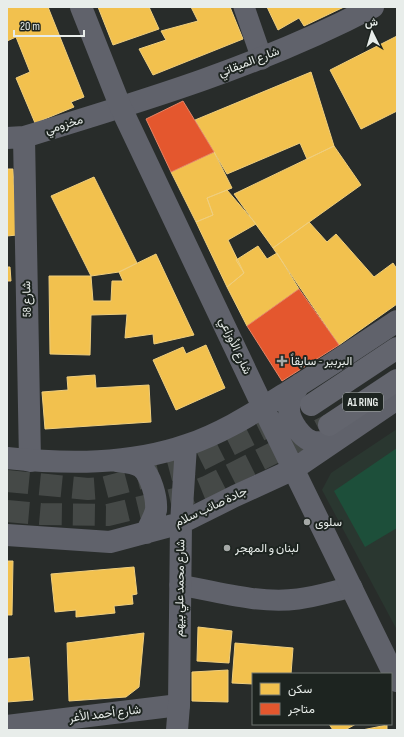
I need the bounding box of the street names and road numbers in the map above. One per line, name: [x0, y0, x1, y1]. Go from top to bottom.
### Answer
street label: شارع الميقاتي: [216, 44, 282, 82]
street label: مخزومي: [43, 112, 85, 140]
street label: شارع 58: [19, 281, 36, 317]
street label: شارع الأوزاعي: [213, 315, 255, 378]
road number: A1 RING: [343, 393, 383, 411]
street label: جادة صائب سلام: [172, 484, 250, 530]
street label: شارع محمد علي بيهم: [172, 539, 190, 637]
street label: شارع أحمد الأغر: [67, 702, 142, 727]

